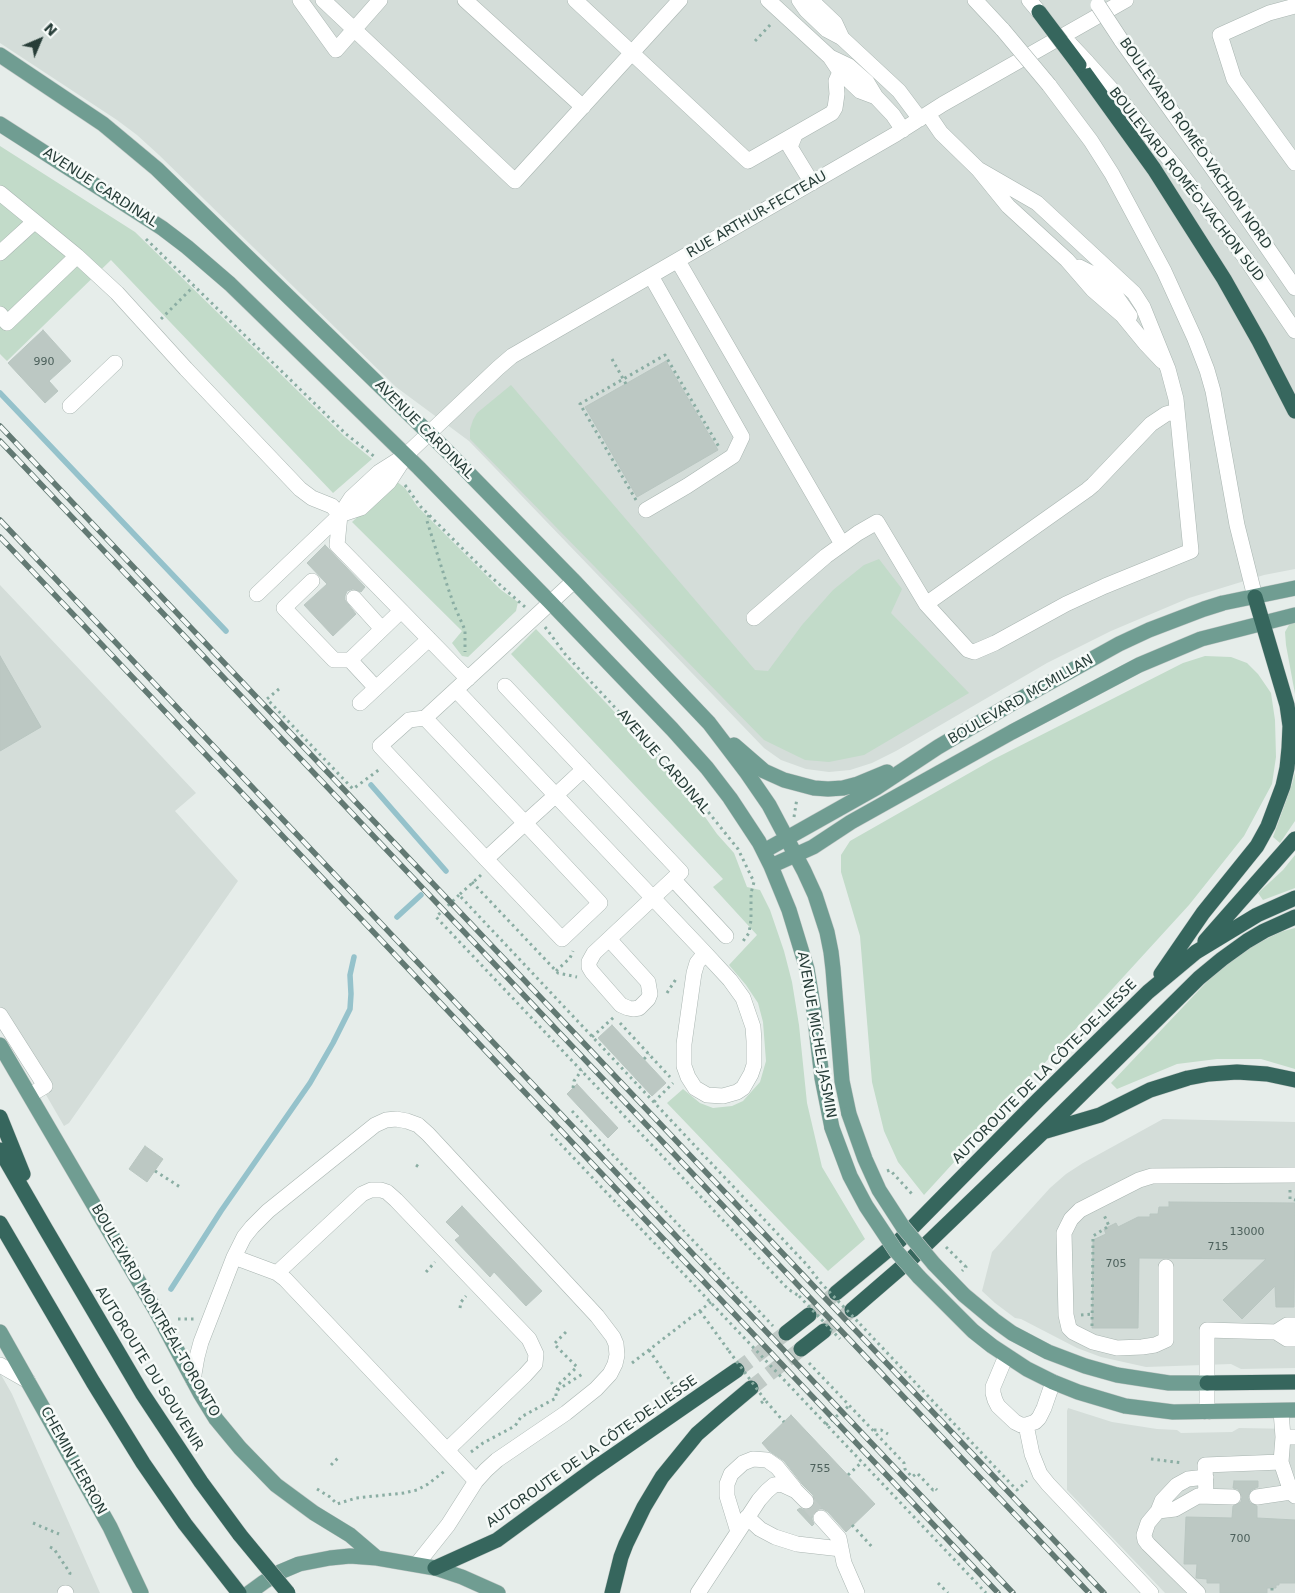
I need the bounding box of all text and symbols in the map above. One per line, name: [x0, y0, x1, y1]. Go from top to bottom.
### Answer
north arrow: [15, 15, 65, 65]
text: N: [41, 20, 60, 39]
street label: BOULEVARD ROMÉO-VACHON NORD: [1115, 35, 1275, 253]
street label: BOULEVARD ROMÉO-VACHON SUD: [1105, 84, 1267, 286]
street label: AVENUE CARDINAL: [40, 145, 160, 231]
street label: RUE ARTHUR-FECTEAU: [684, 168, 830, 262]
house number: 990: [34, 355, 54, 369]
street label: AVENUE CARDINAL: [371, 377, 477, 483]
street label: BOULEVARD MCMILLAN: [946, 652, 1096, 748]
street label: AVENUE CARDINAL: [613, 706, 713, 818]
street label: AVENUE MICHEL-JASMIN: [793, 950, 839, 1120]
street label: AUTOROUTE DE LA CÔTE-DE-LIESSE: [949, 976, 1141, 1168]
street label: BOULEVARD MONTRÉAL-TORONTO: [87, 1202, 223, 1420]
house number: 13000: [1230, 1225, 1264, 1239]
house number: 715: [1208, 1240, 1228, 1254]
house number: 705: [1106, 1257, 1126, 1271]
street label: AUTOROUTE DU SOUVENIR: [91, 1284, 207, 1454]
street label: AUTOROUTE DE LA CÔTE-DE-LIESSE: [483, 1372, 701, 1532]
street label: CHEMIN HERRON: [36, 1404, 110, 1518]
house number: 755: [810, 1462, 830, 1476]
house number: 700: [1230, 1532, 1250, 1546]

